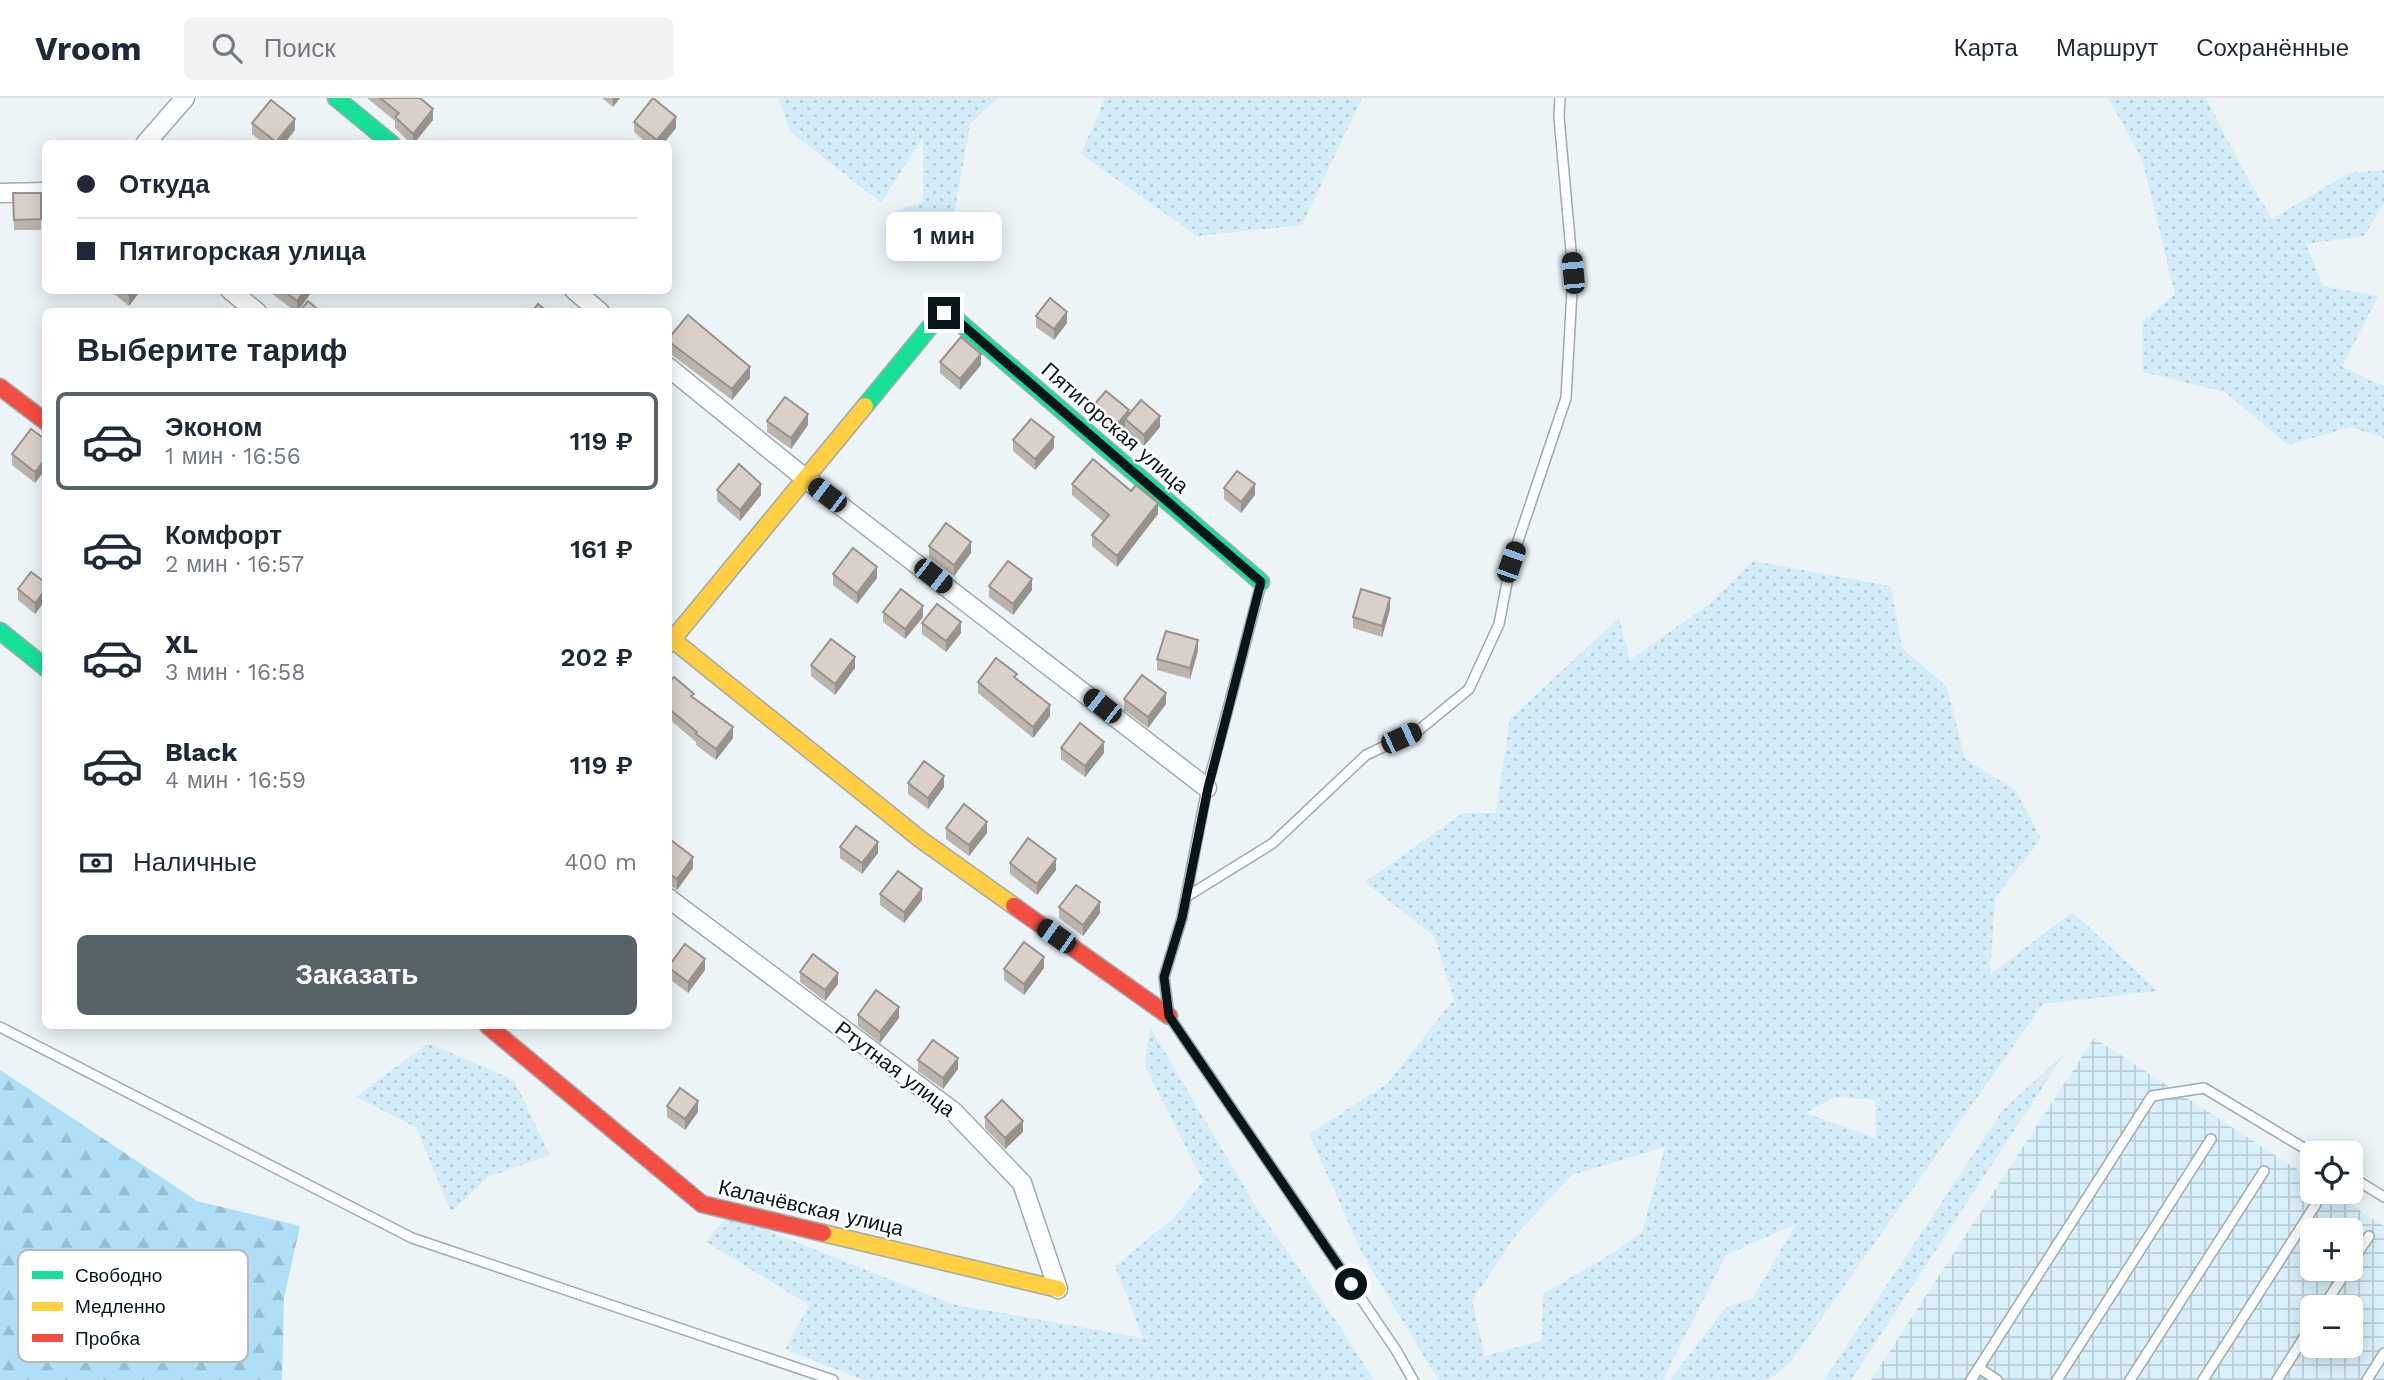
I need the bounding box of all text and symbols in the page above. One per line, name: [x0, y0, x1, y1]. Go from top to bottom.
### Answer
search box: [184, 17, 674, 80]
text: Vroom: [35, 29, 142, 68]
icon: search: [208, 29, 246, 67]
text: Поиск: [264, 33, 336, 63]
text: Карта: [1954, 34, 2018, 62]
text: Маршрут: [2056, 34, 2158, 62]
text: Сохранённые: [2196, 34, 2349, 62]
text: Откуда: [119, 169, 210, 199]
callout: 1 мин: [886, 212, 1002, 260]
text: 1 мин: [913, 223, 975, 250]
text: Пятигорская улица: [119, 236, 366, 266]
car: [1561, 251, 1586, 295]
route end: [928, 297, 960, 329]
text: Выберите тариф: [77, 331, 348, 369]
street label: Пятигорская улица: [1037, 357, 1194, 498]
icon: car: [81, 410, 144, 473]
text: Эконом: [165, 412, 263, 442]
text: 119 ₽: [570, 426, 633, 456]
text: 1 мин · 16:56: [165, 443, 301, 470]
car: [804, 474, 851, 516]
icon: car: [81, 518, 144, 581]
text: Комфорт: [165, 520, 282, 550]
text: 161 ₽: [570, 534, 633, 564]
car: [1495, 539, 1528, 585]
text: 2 мин · 16:57: [165, 551, 304, 578]
car: [910, 555, 957, 597]
icon: car: [81, 626, 144, 689]
text: XL: [165, 629, 198, 659]
text: 202 ₽: [560, 642, 633, 672]
text: 3 мин · 16:58: [165, 659, 305, 686]
car: [1079, 685, 1126, 727]
car: [1378, 720, 1425, 756]
icon: car: [81, 734, 144, 797]
text: Black: [165, 737, 237, 767]
text: 119 ₽: [570, 750, 633, 780]
text: 4 мин · 16:59: [165, 767, 306, 794]
icon: cash: [77, 844, 115, 882]
text: Наличные: [133, 847, 257, 877]
text: 400 m: [565, 849, 637, 876]
car: [1033, 915, 1080, 957]
button: Заказать: [77, 935, 637, 1015]
street label: Ртутная улица: [830, 1015, 960, 1122]
map controls: [2300, 1141, 2363, 1358]
button: locate: [2300, 1141, 2363, 1204]
street label: Калачёвская улица: [716, 1174, 906, 1241]
button: +: [2300, 1218, 2363, 1281]
legend: [18, 1250, 248, 1362]
text: Свободно: [75, 1264, 162, 1287]
route start: [1335, 1268, 1367, 1300]
text: Медленно: [75, 1295, 165, 1318]
button: −: [2300, 1295, 2363, 1358]
text: Пробка: [75, 1327, 140, 1350]

